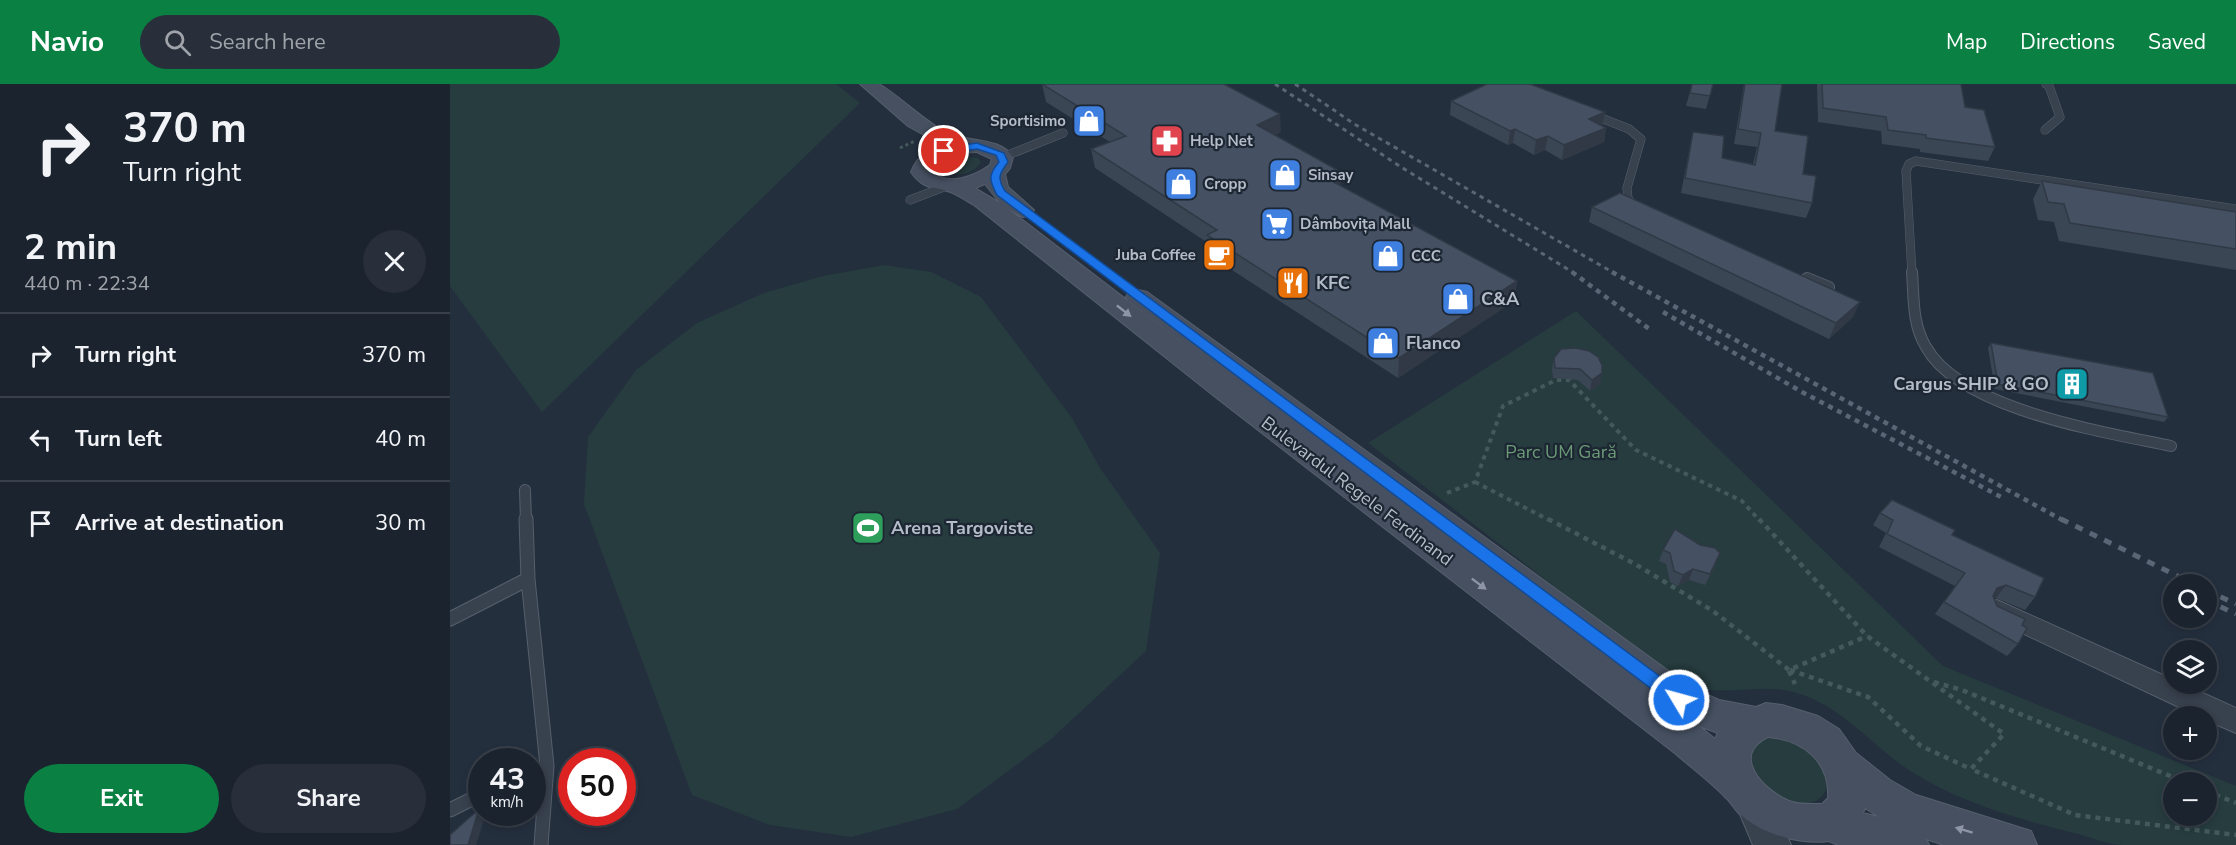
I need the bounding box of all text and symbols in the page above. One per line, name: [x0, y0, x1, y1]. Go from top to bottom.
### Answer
search box: [140, 15, 560, 69]
text: Navio: [30, 23, 104, 61]
icon: search: [161, 26, 194, 59]
text: Search here: [209, 27, 326, 57]
text: Map: [1946, 28, 1987, 56]
text: Directions: [2020, 28, 2115, 56]
text: Saved: [2148, 28, 2206, 56]
text: 370 m: [123, 100, 247, 157]
shop icon: Sportisimo: [1071, 103, 1107, 139]
icon: right: [24, 108, 102, 186]
place label: Sportisimo: [990, 111, 1066, 131]
pharmacy icon: Help Net: [1149, 123, 1185, 159]
pin: [918, 125, 969, 176]
place label: Help Net: [1190, 131, 1253, 151]
icon: arrive: [927, 134, 960, 167]
text: Turn right: [123, 154, 241, 191]
shop icon: Sinsay: [1267, 157, 1303, 193]
place label: Sinsay: [1308, 165, 1354, 185]
shop icon: Cropp: [1163, 166, 1199, 202]
place label: Cropp: [1204, 174, 1247, 194]
supermarket icon: Dâmbovița Mall: [1259, 206, 1295, 242]
place label: Dâmbovița Mall: [1300, 214, 1411, 234]
text: 2 min: [24, 223, 117, 272]
button: close: [363, 230, 426, 293]
cafe icon: Juba Coffee: [1201, 237, 1237, 273]
shop icon: CCC: [1370, 238, 1406, 274]
place label: Juba Coffee: [1115, 245, 1196, 265]
place label: CCC: [1411, 246, 1441, 266]
restaurant icon: KFC: [1275, 265, 1311, 301]
text: 440 m · 22:34: [24, 270, 150, 297]
place label: KFC: [1316, 271, 1350, 295]
shop icon: C&A: [1440, 281, 1476, 317]
place label: C&A: [1481, 287, 1520, 311]
one-way arrow: [1116, 305, 1132, 318]
shop icon: Flanco: [1365, 325, 1401, 361]
place label: Flanco: [1406, 331, 1461, 355]
icon: right: [24, 339, 57, 372]
text: Turn right: [75, 340, 176, 370]
text: 370 m: [362, 340, 426, 370]
building icon: Cargus SHIP & GO: [2054, 366, 2090, 402]
place label: Cargus SHIP & GO: [1893, 372, 2049, 396]
street label: Bulevardul Regele Ferdinand: [1256, 411, 1458, 571]
icon: left: [24, 423, 57, 456]
text: Turn left: [75, 424, 162, 454]
text: 40 m: [375, 424, 426, 454]
park label: Parc UM Gară: [1505, 440, 1617, 464]
icon: arrive: [24, 507, 57, 540]
text: Arrive at destination: [75, 508, 284, 538]
text: 30 m: [375, 508, 426, 538]
sports icon: Arena Targoviste: [850, 510, 886, 546]
place label: Arena Targoviste: [891, 516, 1033, 540]
map controls: [2163, 574, 2217, 826]
button: search: [2163, 574, 2217, 628]
one-way arrow: [1471, 577, 1486, 589]
button: layers: [2163, 640, 2217, 694]
position arrow: [1647, 668, 1711, 732]
button: +: [2163, 706, 2217, 760]
speed limit sign: 50: [558, 748, 636, 826]
text: 43: [489, 759, 525, 800]
button: Exit: [24, 764, 219, 833]
button: Share: [231, 764, 426, 833]
button: −: [2163, 772, 2217, 826]
text: km/h: [490, 792, 524, 812]
one-way arrow: [1955, 825, 1973, 834]

